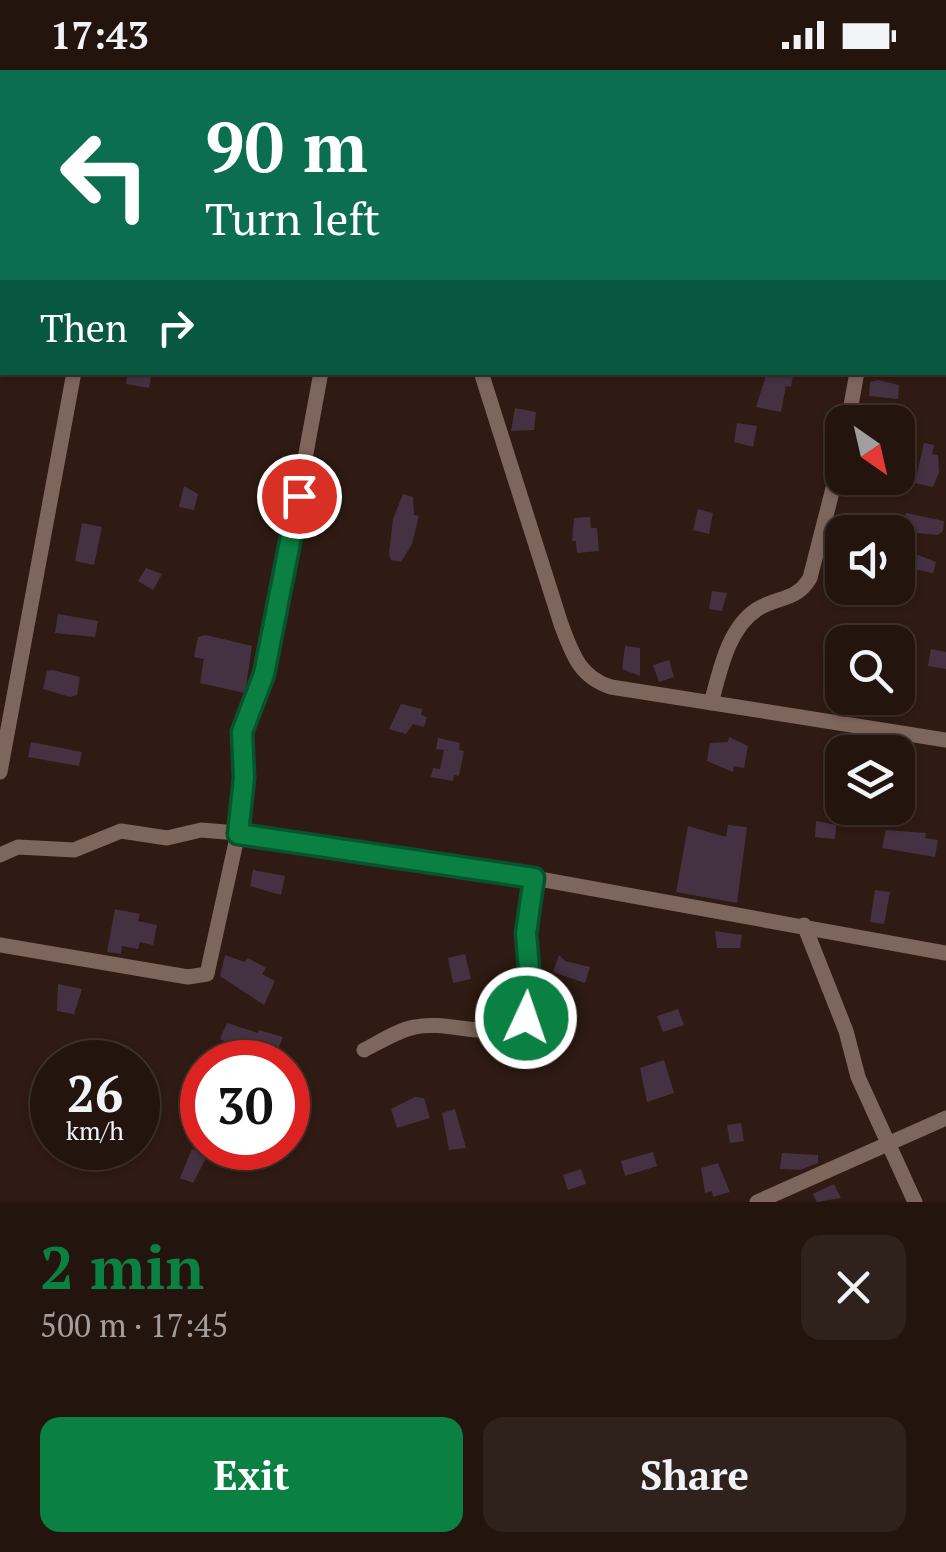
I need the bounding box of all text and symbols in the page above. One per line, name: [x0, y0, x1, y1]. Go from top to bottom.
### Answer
text: 17:43: [50, 10, 149, 60]
text: 90 m: [205, 99, 368, 192]
icon: left: [40, 110, 170, 240]
text: Turn left: [205, 188, 380, 248]
icon: right: [148, 300, 203, 355]
text: Then: [40, 303, 128, 353]
north arrow: [825, 405, 915, 495]
map controls: [825, 405, 915, 825]
pin: [257, 454, 342, 539]
icon: arrive: [272, 469, 327, 524]
button: sound: [825, 515, 915, 605]
button: search: [825, 625, 915, 715]
button: layers: [825, 735, 915, 825]
position arrow: [474, 966, 578, 1070]
speed limit sign: 30: [180, 1040, 310, 1170]
text: 26: [67, 1060, 123, 1126]
text: km/h: [66, 1114, 124, 1147]
text: 2 min: [40, 1227, 204, 1306]
button: close: [801, 1235, 906, 1340]
text: 500 m · 17:45: [40, 1304, 228, 1346]
button: Exit: [40, 1417, 463, 1532]
button: Share: [483, 1417, 906, 1532]

